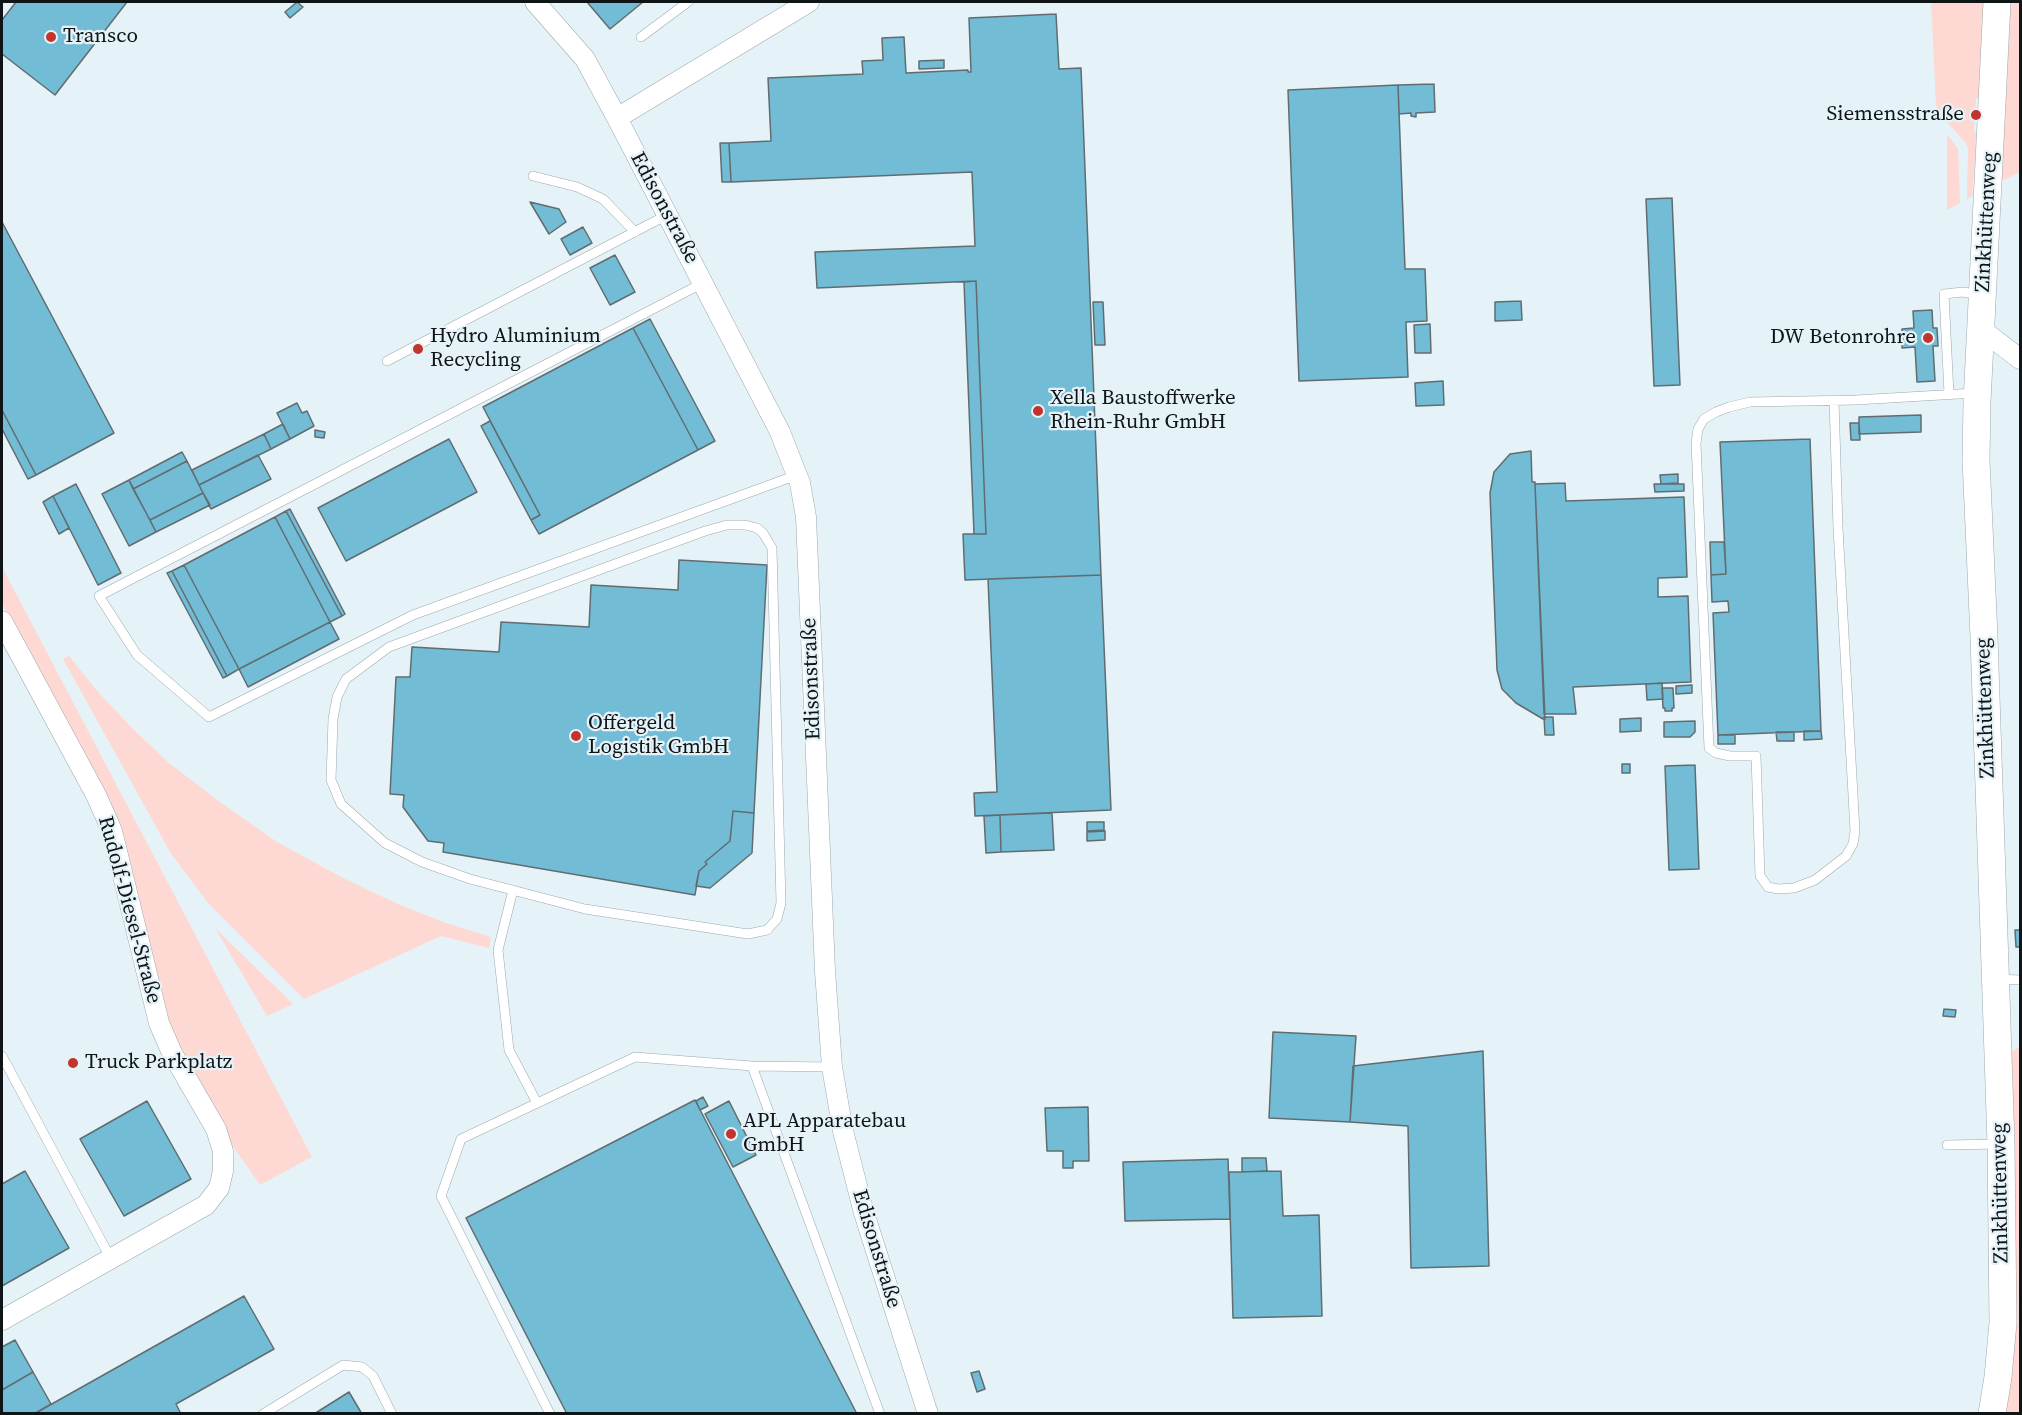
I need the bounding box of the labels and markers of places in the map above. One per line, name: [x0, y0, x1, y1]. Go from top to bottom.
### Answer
place label: Transco: [63, 24, 138, 50]
marker: Transco: [44, 30, 58, 44]
place label: Siemensstraße: [1826, 102, 1964, 128]
marker: Siemensstraße: [1969, 108, 1983, 122]
place label: Hydro Aluminium Recycling: [430, 324, 601, 374]
place label: DW Betonrohre: [1770, 325, 1916, 351]
marker: DW Betonrohre: [1921, 331, 1935, 345]
marker: Hydro Aluminium Recycling: [411, 342, 425, 356]
place label: Xella Baustoffwerke Rhein-Ruhr GmbH: [1050, 386, 1236, 436]
marker: Xella Baustoffwerke Rhein-Ruhr GmbH: [1031, 404, 1045, 418]
place label: Offergeld Logistik GmbH: [588, 711, 729, 761]
marker: Offergeld Logistik GmbH: [569, 729, 583, 743]
place label: Truck Parkplatz: [85, 1050, 232, 1076]
marker: Truck Parkplatz: [66, 1056, 80, 1070]
place label: APL Apparatebau GmbH: [743, 1109, 906, 1159]
marker: APL Apparatebau GmbH: [724, 1127, 738, 1141]

